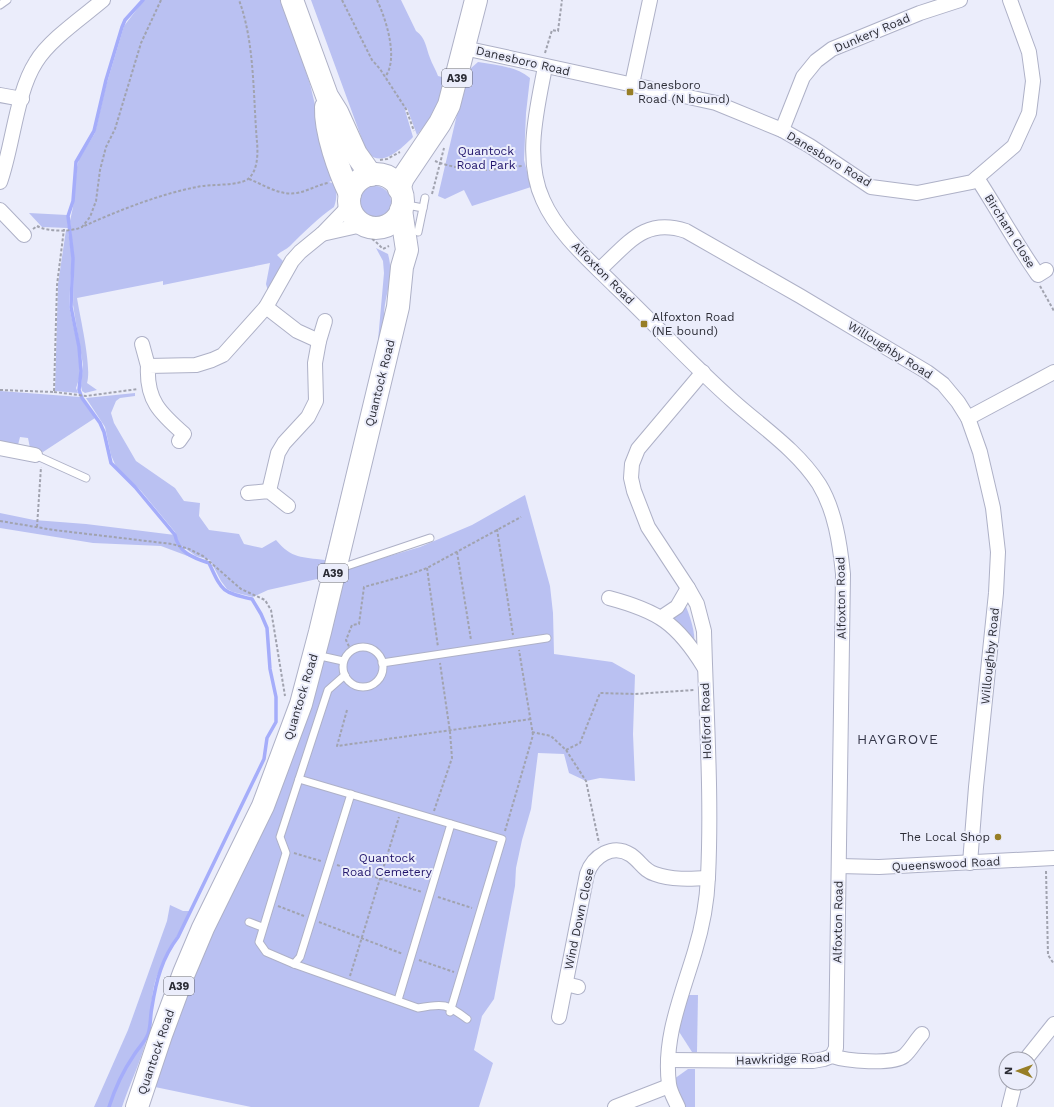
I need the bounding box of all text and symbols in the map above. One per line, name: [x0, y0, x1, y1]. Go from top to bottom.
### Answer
street label: Dunkery Road: [832, 11, 912, 55]
street label: Danesboro Road: [475, 43, 571, 79]
road number: A39: [442, 69, 472, 87]
place label: Danesboro Road (N bound): [638, 78, 730, 106]
marker: Danesboro Road (N bound): [625, 87, 635, 97]
street label: Danesboro Road: [784, 128, 874, 190]
park label: Quantock Road Park: [456, 144, 516, 172]
street label: Bircham Close: [982, 191, 1038, 271]
street label: Alfoxton Road: [569, 239, 637, 307]
place label: Alfoxton Road (NE bound): [652, 310, 735, 338]
street label: Willoughby Road: [845, 318, 935, 382]
marker: Alfoxton Road (NE bound): [639, 319, 649, 329]
street label: Quantock Road: [362, 338, 398, 428]
street label: Alfoxton Road: [833, 557, 849, 639]
road number: A39: [318, 564, 348, 582]
street label: Willoughby Road: [978, 607, 1002, 705]
street label: Quantock Road: [281, 652, 321, 742]
street label: Holford Road: [698, 682, 714, 760]
district label: HAYGROVE: [857, 731, 939, 747]
place label: The Local Shop: [900, 830, 990, 844]
marker: The Local Shop: [993, 832, 1003, 842]
park label: Quantock Road Cemetery: [342, 851, 433, 879]
street label: Queenswood Road: [891, 854, 1001, 874]
street label: Wind Down Close: [561, 867, 597, 971]
street label: Alfoxton Road: [830, 881, 846, 963]
road number: A39: [164, 977, 194, 995]
street label: Quantock Road: [135, 1007, 177, 1097]
street label: Hawkridge Road: [736, 1050, 830, 1068]
north arrow: [998, 1051, 1038, 1091]
text: N: [1002, 1067, 1015, 1075]

